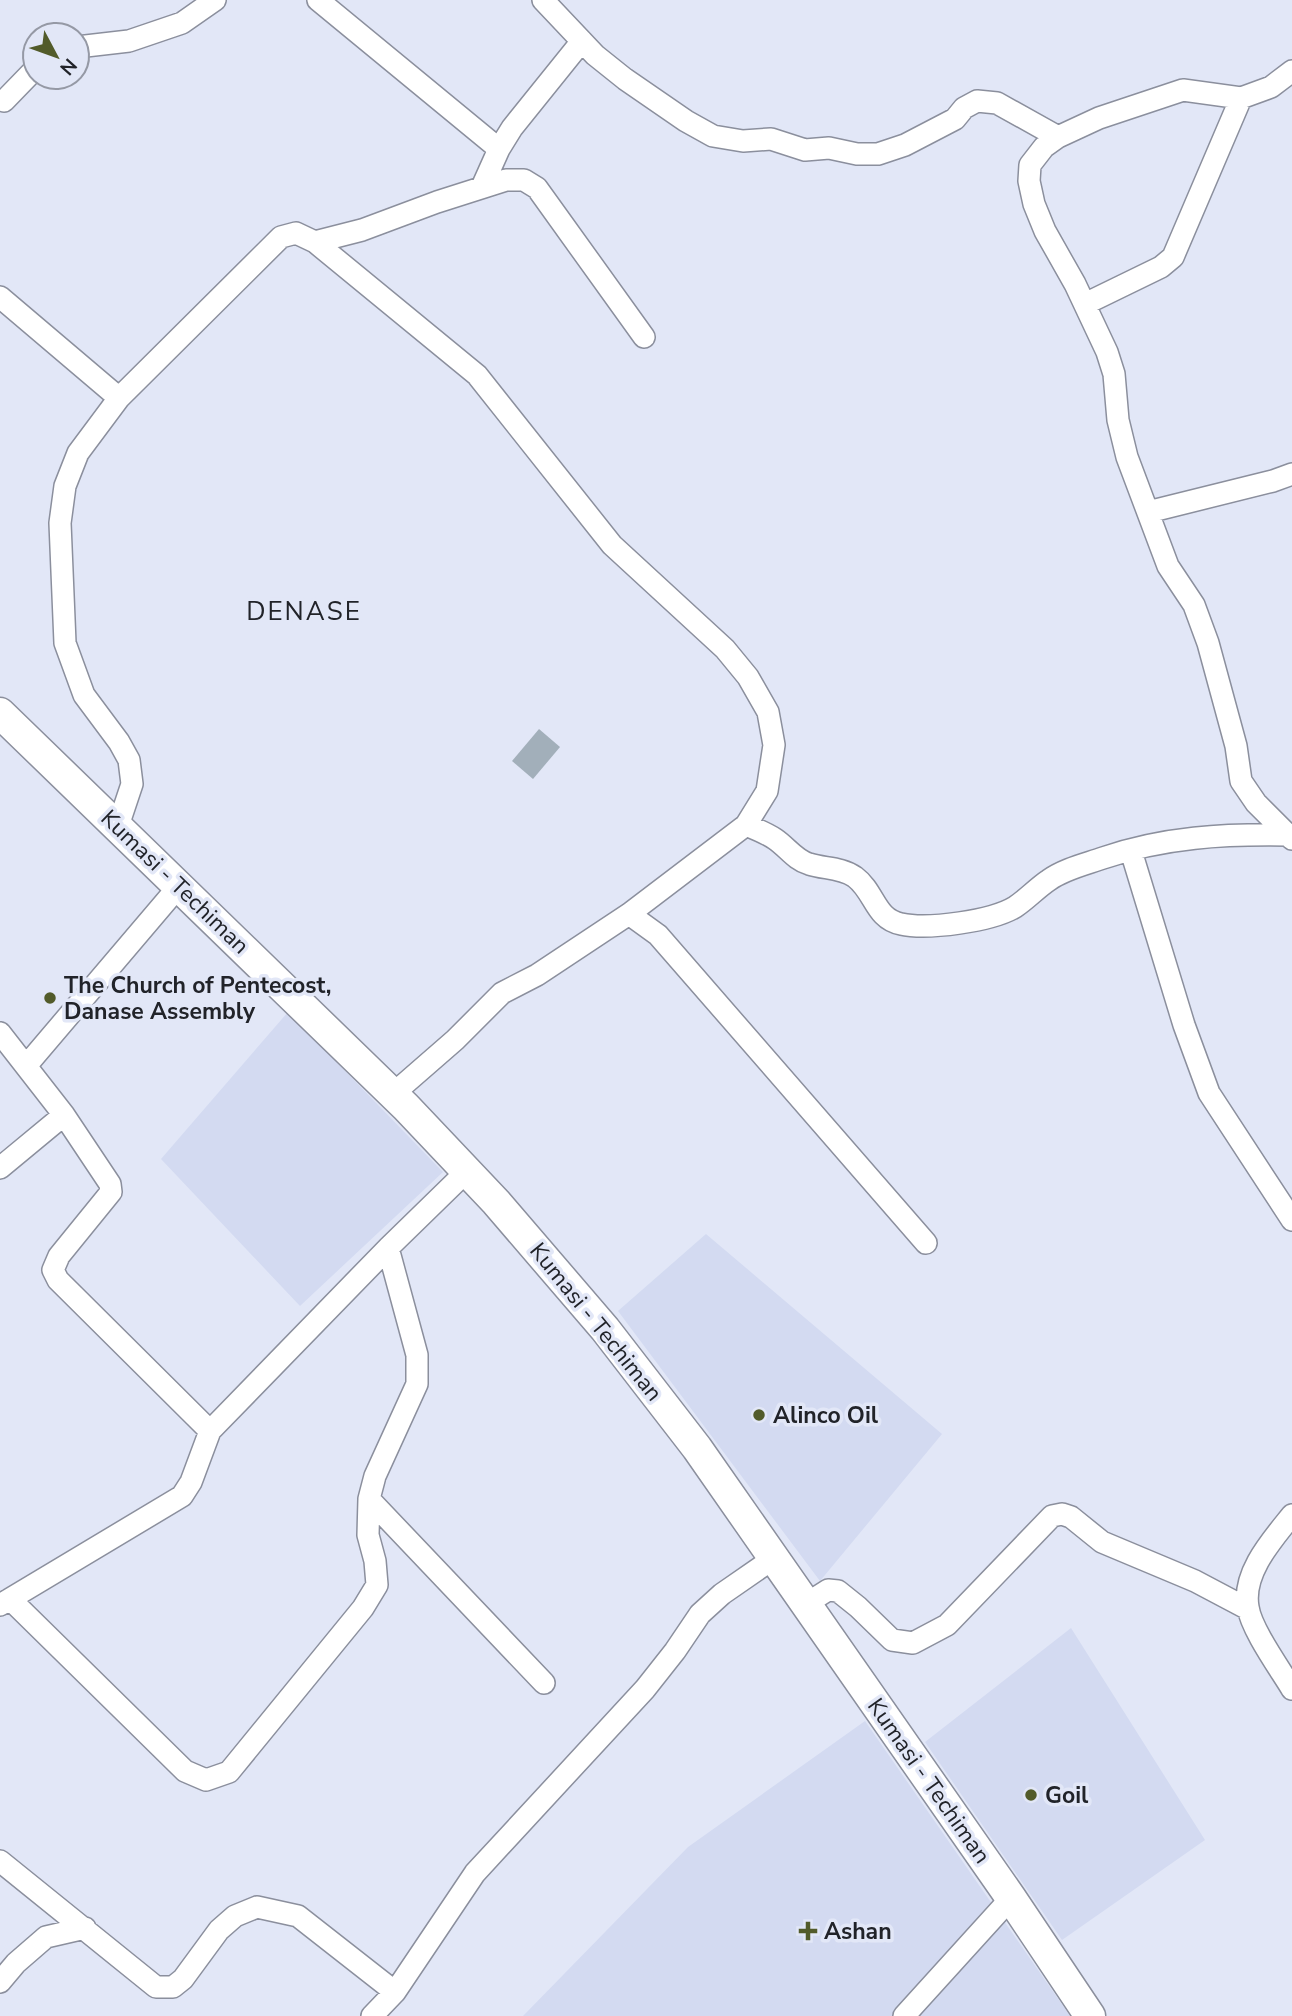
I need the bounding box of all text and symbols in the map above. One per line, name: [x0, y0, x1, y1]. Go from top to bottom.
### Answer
north arrow: [21, 21, 91, 91]
text: N: [54, 53, 83, 80]
district label: DENASE: [246, 594, 362, 629]
street label: Kumasi - Techiman: [94, 803, 256, 961]
place label: The Church of Pentecost, Danase Assembly: [64, 970, 331, 1027]
marker: The Church of Pentecost, Danase Assembly: [42, 990, 58, 1006]
street label: Kumasi - Techiman: [523, 1236, 669, 1408]
place label: Alinco Oil: [773, 1400, 879, 1431]
marker: Alinco Oil: [751, 1407, 767, 1423]
street label: Kumasi - Techiman: [860, 1692, 998, 1870]
place label: Goil: [1045, 1780, 1089, 1811]
marker: Goil: [1023, 1787, 1039, 1803]
place label: Ashan: [824, 1916, 892, 1947]
marker: Ashan: [798, 1921, 818, 1941]

